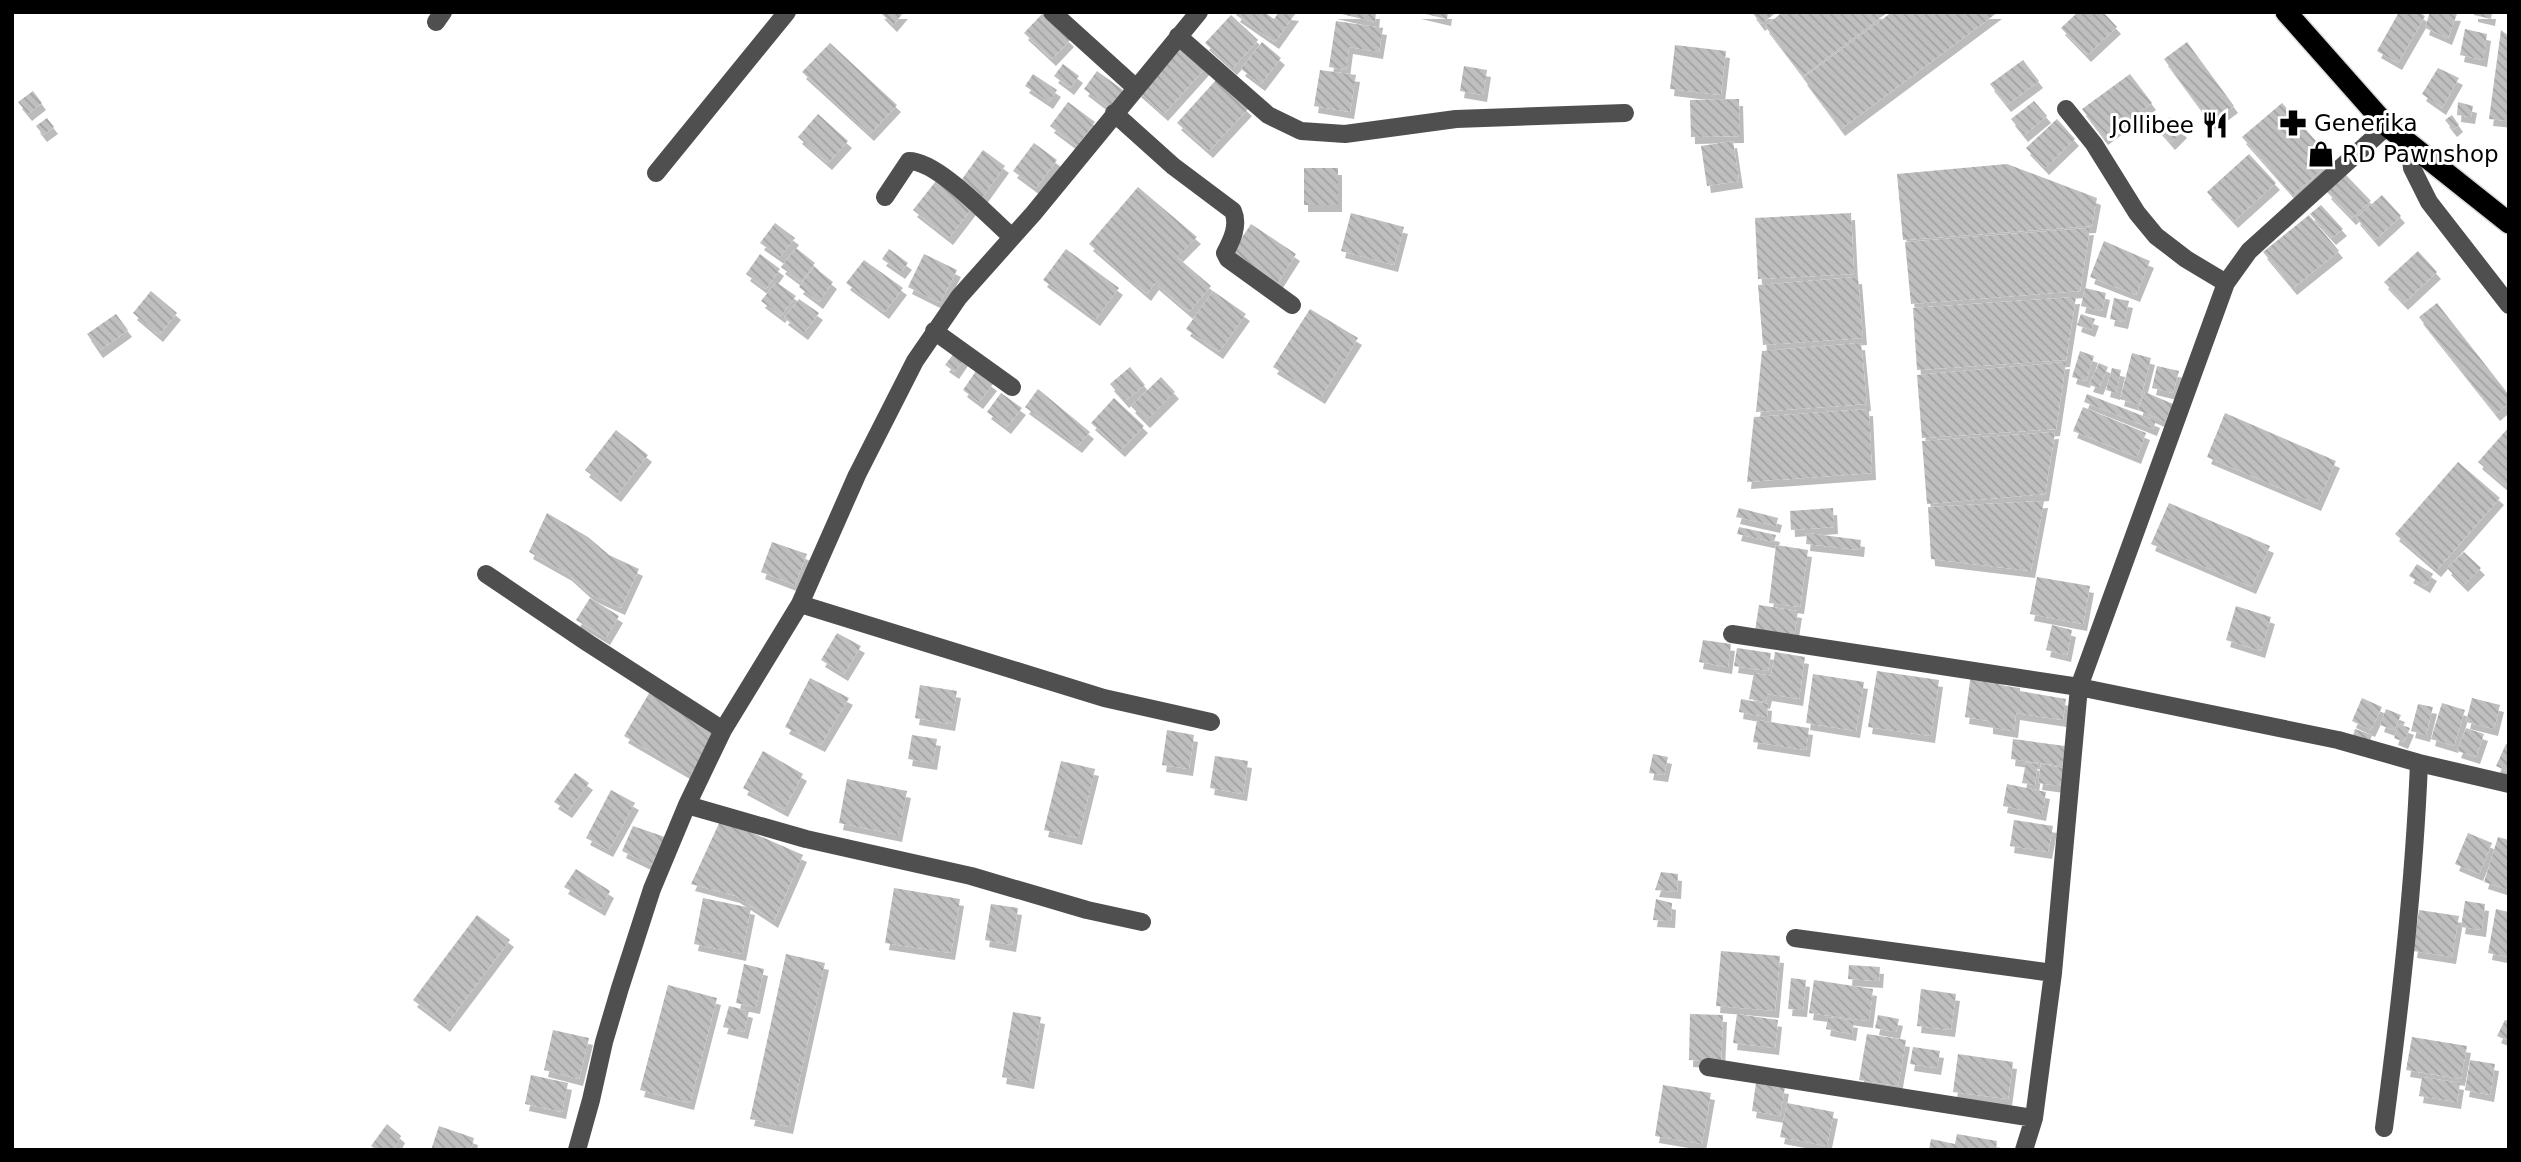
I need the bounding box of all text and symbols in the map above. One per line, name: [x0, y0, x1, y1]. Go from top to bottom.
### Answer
pharmacy icon: Generika: [2278, 108, 2308, 138]
restaurant icon: Jollibee: [2200, 110, 2230, 140]
place label: Generika: [2314, 110, 2418, 136]
place label: Jollibee: [2109, 112, 2194, 138]
shop icon: RD Pawnshop: [2306, 139, 2336, 169]
place label: RD Pawnshop: [2342, 141, 2499, 167]

